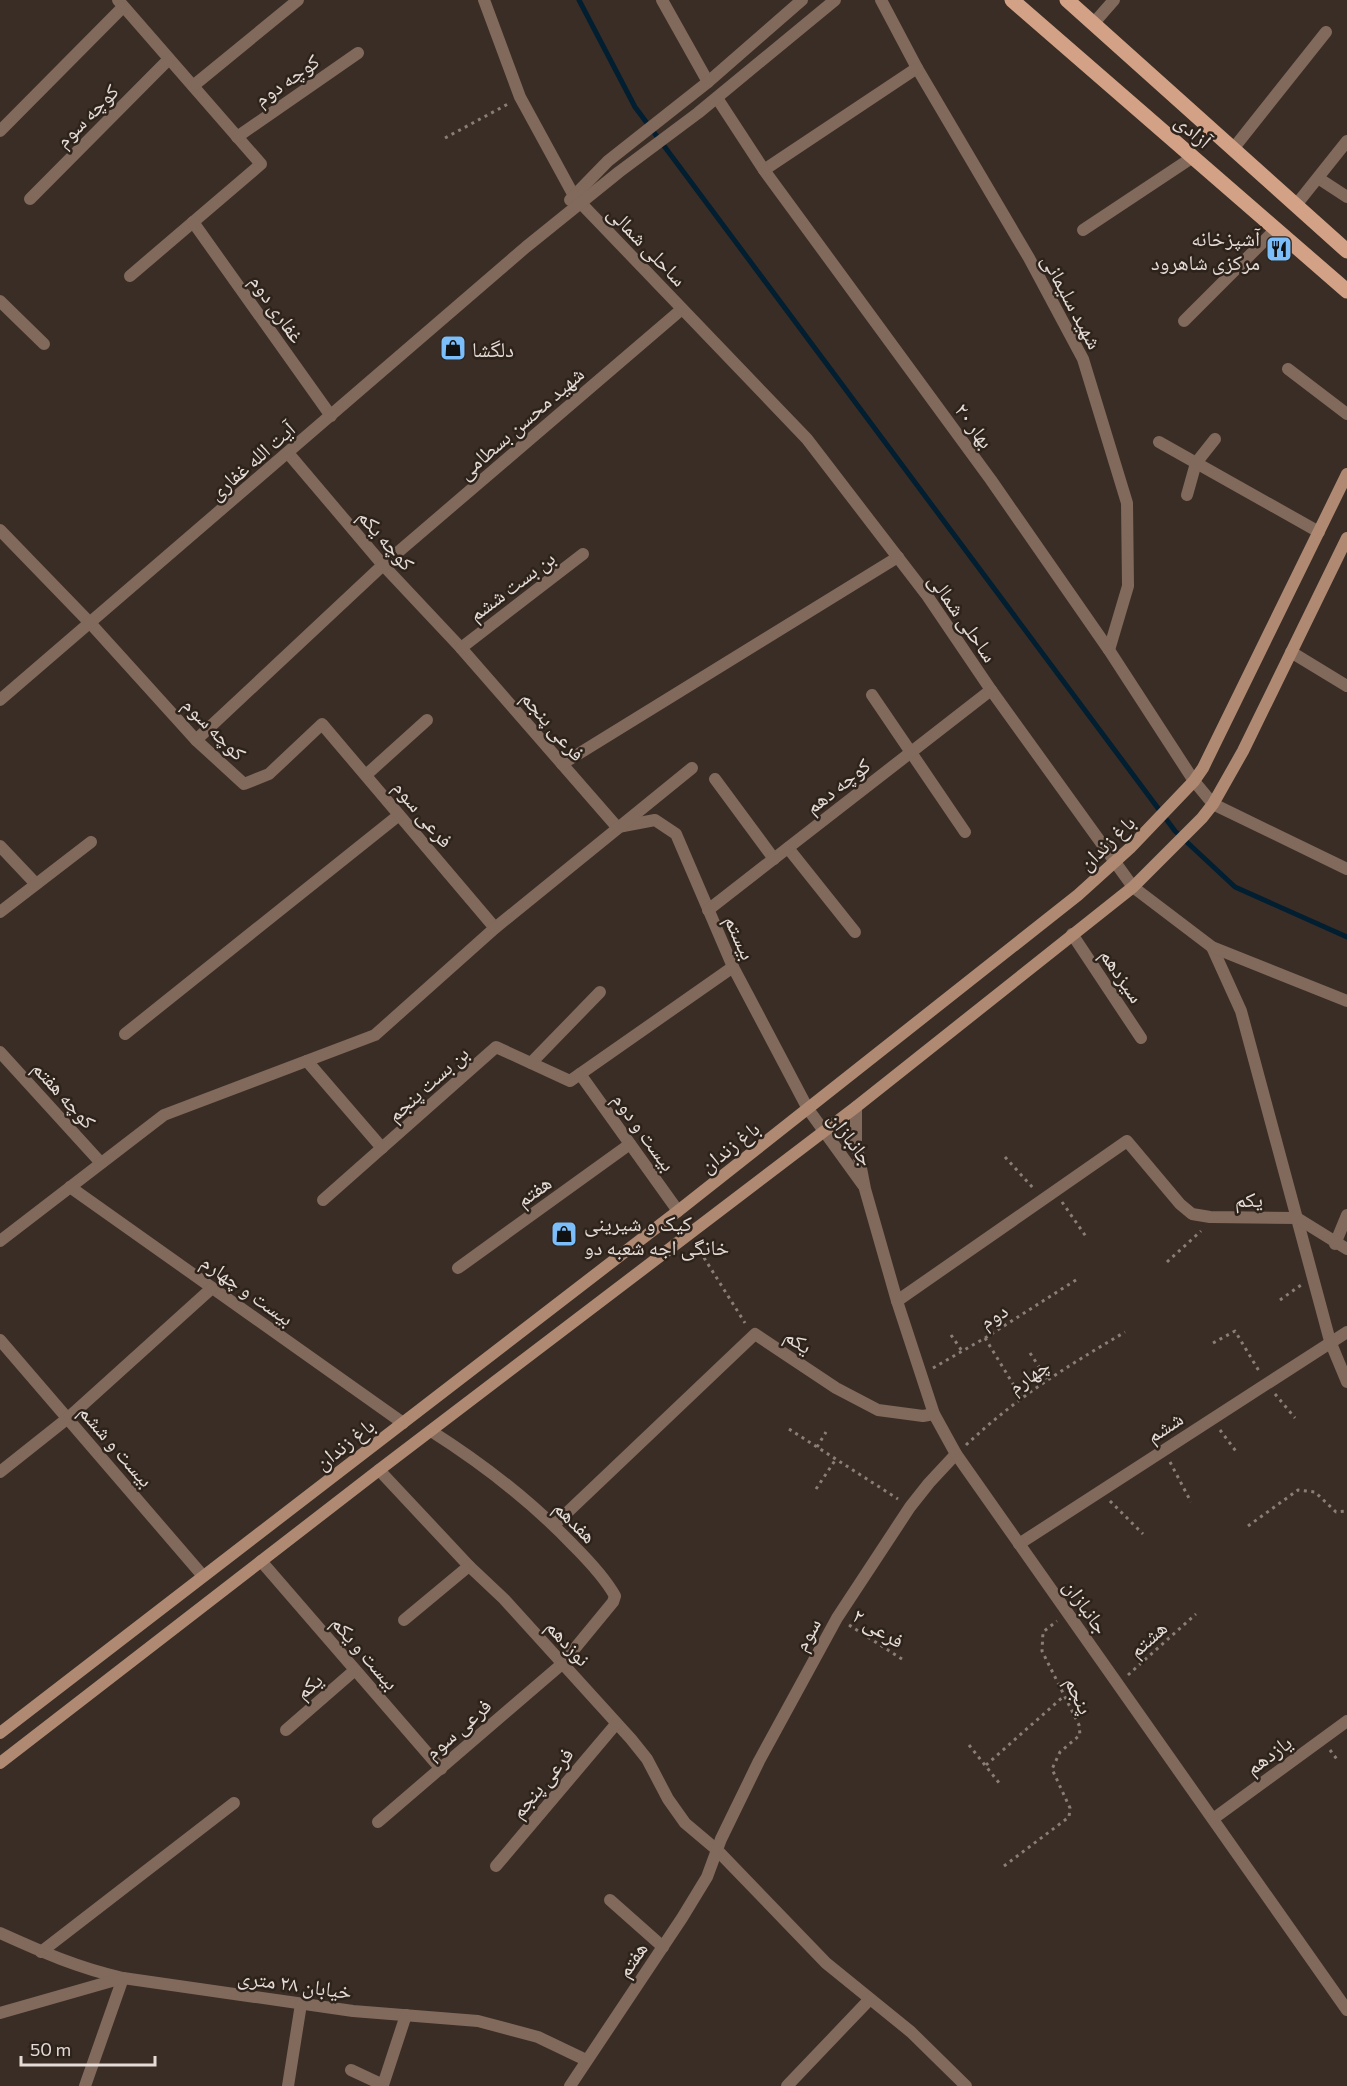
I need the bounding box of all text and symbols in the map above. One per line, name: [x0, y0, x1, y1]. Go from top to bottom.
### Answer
street label: کوچه دوم: [248, 47, 326, 113]
street label: کوچه سوم: [49, 78, 125, 154]
street label: آزادی: [1170, 108, 1218, 154]
street label: ساحلی شمالی: [602, 199, 693, 292]
place label: آشپزخانه مرکزی شاهرود: [1151, 225, 1261, 275]
restaurant icon: آشپزخانه مرکزی شاهرود: [1264, 234, 1294, 264]
street label: شهید سلیمانی: [1036, 249, 1108, 354]
street label: غفاری دوم: [243, 269, 311, 349]
shop icon: دلگشا: [438, 333, 468, 363]
place label: دلگشا: [472, 336, 514, 361]
street label: شهید محسن بسطامی: [452, 360, 590, 485]
street label: بهار ۲۰: [949, 397, 1000, 453]
street label: آیت الله غفاری: [203, 415, 301, 505]
street label: کوچه یکم: [351, 503, 421, 577]
street label: بن بست ششم: [463, 544, 561, 628]
street label: ساحلی شمالی: [923, 568, 1004, 667]
street label: فرعی پنجم: [514, 685, 591, 767]
street label: کوچه سوم: [176, 691, 252, 767]
street label: کوچه دهم: [799, 752, 877, 821]
street label: فرعی سوم: [386, 774, 459, 854]
street label: باغ زندان: [1073, 809, 1141, 876]
street label: بیستم: [718, 911, 762, 964]
street label: سیزدهم: [1093, 943, 1150, 1009]
street label: بن بست پنجم: [381, 1040, 475, 1128]
street label: کوچه هفتم: [26, 1055, 102, 1135]
street label: بیست و دوم: [606, 1087, 682, 1177]
street label: جانبازان: [823, 1106, 880, 1171]
street label: باغ زندان: [694, 1115, 765, 1179]
street label: هفتم: [511, 1169, 557, 1214]
street label: یکم: [1235, 1186, 1263, 1214]
place label: کیک و شیرینی خانگی اجه شعبه دو: [584, 1210, 729, 1261]
shop icon: کیک و شیرینی خانگی اجه شعبه دو: [549, 1219, 579, 1249]
street label: بیست و چهارم: [195, 1248, 299, 1332]
street label: دوم: [974, 1297, 1013, 1336]
street label: یکم: [779, 1322, 818, 1361]
street label: چهارم: [1002, 1352, 1055, 1401]
street label: بیست و ششم: [72, 1399, 160, 1493]
street label: ششم: [1141, 1405, 1189, 1450]
street label: باغ زندان: [309, 1412, 380, 1476]
street label: هفدهم: [547, 1494, 603, 1550]
street label: جانبازان: [1058, 1574, 1115, 1639]
street label: فرعی ۲: [848, 1602, 909, 1654]
street label: بیست و یکم: [325, 1610, 405, 1696]
street label: سوم: [787, 1613, 828, 1656]
street label: نوزدهم: [539, 1614, 596, 1673]
street label: هشتم: [1123, 1614, 1173, 1664]
street label: یکم: [289, 1666, 329, 1706]
street label: پنجم: [1058, 1672, 1099, 1719]
street label: فرعی سوم: [419, 1692, 497, 1766]
street label: یازدهم: [1240, 1729, 1298, 1782]
street label: فرعی پنجم: [504, 1741, 580, 1824]
street label: هفتم: [610, 1936, 654, 1983]
street label: خیابان ۲۸ متری: [236, 1963, 354, 2004]
scale bar: [21, 2029, 154, 2067]
text: 50 m: [30, 2038, 71, 2060]

